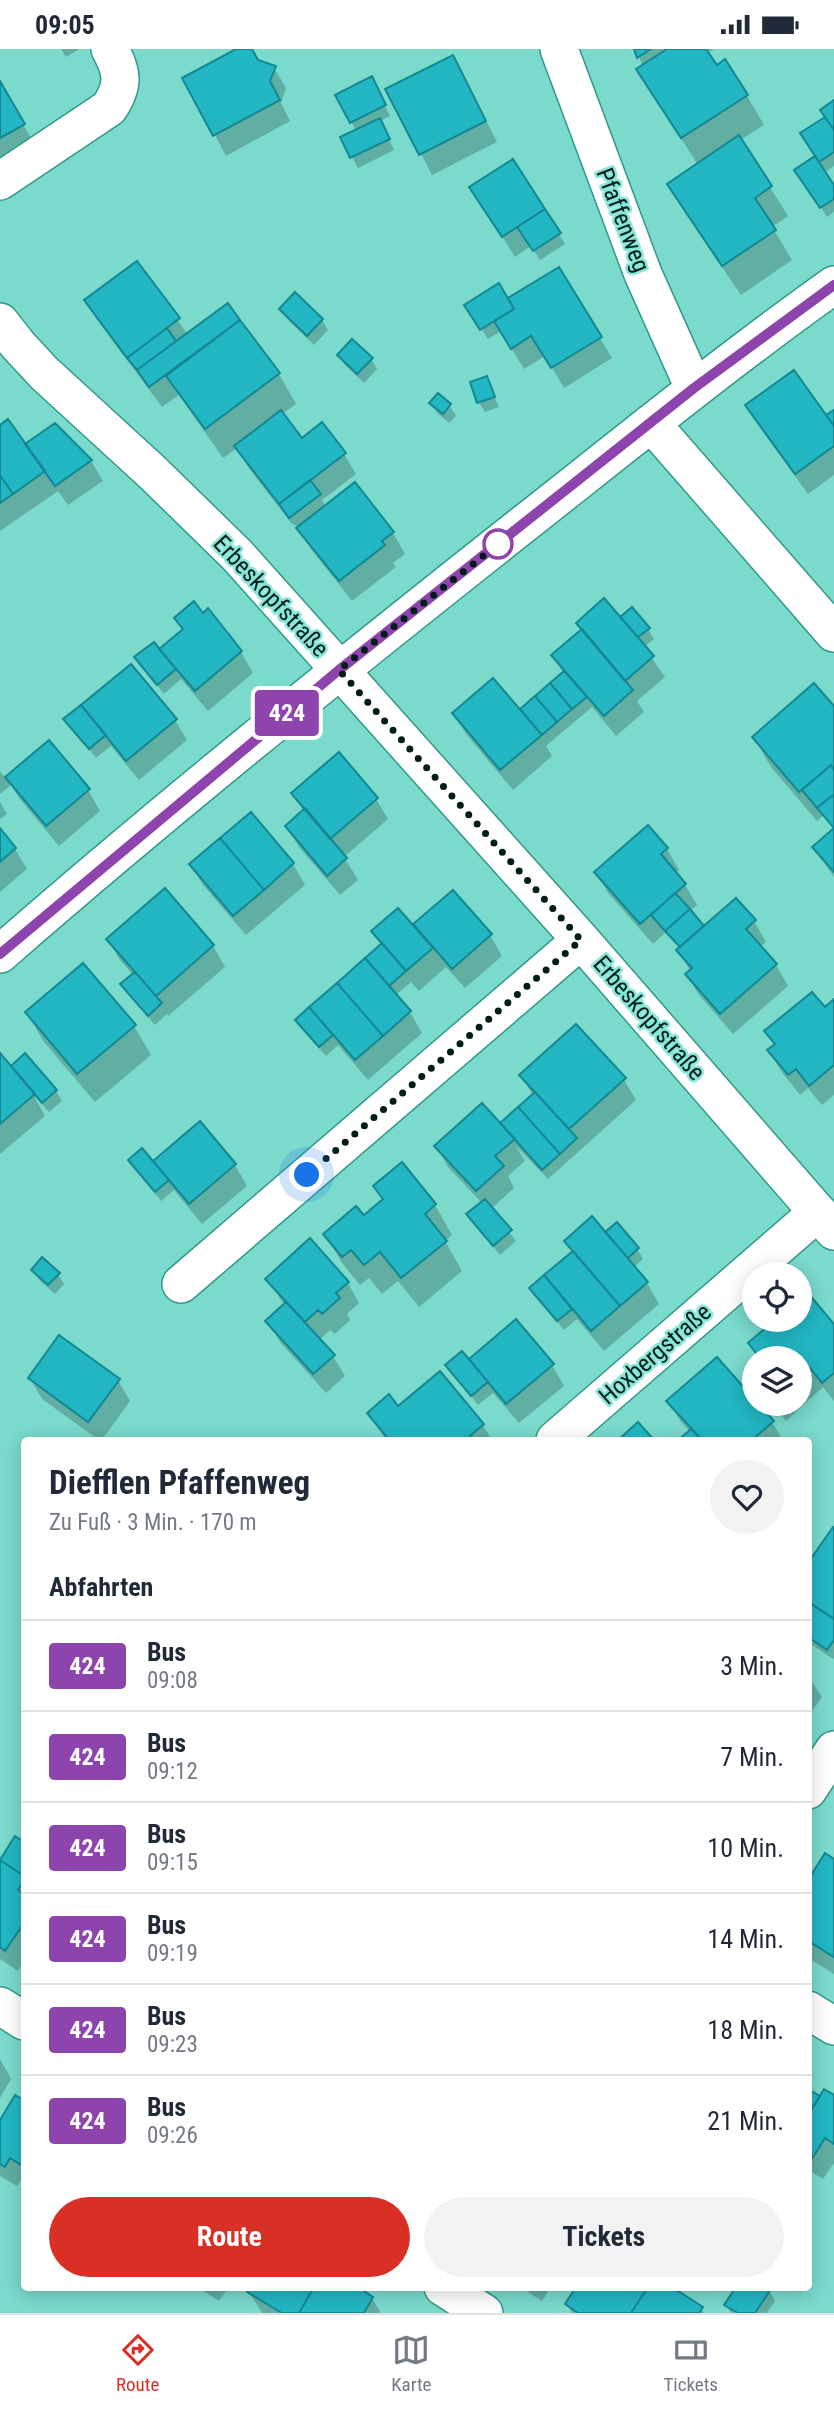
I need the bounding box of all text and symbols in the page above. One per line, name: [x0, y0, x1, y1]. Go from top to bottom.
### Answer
text: 09:05: [35, 10, 95, 40]
street label: Pfaffenweg: [590, 164, 656, 276]
unlabelled marker: [483, 529, 513, 559]
street label: Erbeskopfstraße: [208, 530, 334, 662]
line badge: 424: [247, 690, 327, 736]
text: 424: [269, 699, 305, 727]
street label: Erbeskopfstraße: [587, 950, 711, 1086]
your location: [289, 1157, 324, 1192]
map controls: [742, 1262, 812, 1416]
button: locate: [742, 1262, 812, 1332]
street label: Hoxbergstraße: [593, 1298, 717, 1410]
button: layers: [742, 1346, 812, 1416]
button: heart: [710, 1460, 784, 1534]
text: Diefflen Pfaffenweg: [49, 1463, 310, 1502]
text: Zu Fuß · 3 Min. · 170 m: [49, 1509, 257, 1536]
text: Abfahrten: [49, 1572, 153, 1602]
text: Bus: [147, 1637, 186, 1667]
text: 3 Min.: [720, 1651, 784, 1681]
text: 424: [69, 1652, 106, 1680]
text: 09:08: [147, 1667, 198, 1694]
text: Bus: [147, 1728, 186, 1758]
text: 7 Min.: [720, 1742, 784, 1772]
text: 424: [69, 1743, 106, 1771]
text: 09:12: [147, 1758, 198, 1785]
text: Bus: [147, 1819, 186, 1849]
text: 10 Min.: [707, 1833, 784, 1863]
text: 424: [69, 1834, 106, 1862]
text: 09:15: [147, 1849, 198, 1876]
text: Bus: [147, 1910, 186, 1940]
text: 14 Min.: [707, 1924, 784, 1954]
text: 424: [69, 1925, 106, 1953]
text: 09:19: [147, 1940, 198, 1967]
text: Bus: [147, 2001, 186, 2031]
text: 18 Min.: [707, 2015, 784, 2045]
text: 424: [69, 2016, 106, 2044]
text: 09:23: [147, 2031, 198, 2058]
text: Bus: [147, 2092, 186, 2122]
text: 21 Min.: [707, 2106, 784, 2136]
text: 424: [69, 2107, 106, 2135]
text: 09:26: [147, 2122, 198, 2149]
button: Route: [49, 2197, 410, 2277]
button: Tickets: [424, 2197, 784, 2277]
tab: Route: [116, 2331, 159, 2396]
tab: Karte: [391, 2331, 431, 2396]
tab: Tickets: [663, 2331, 718, 2396]

